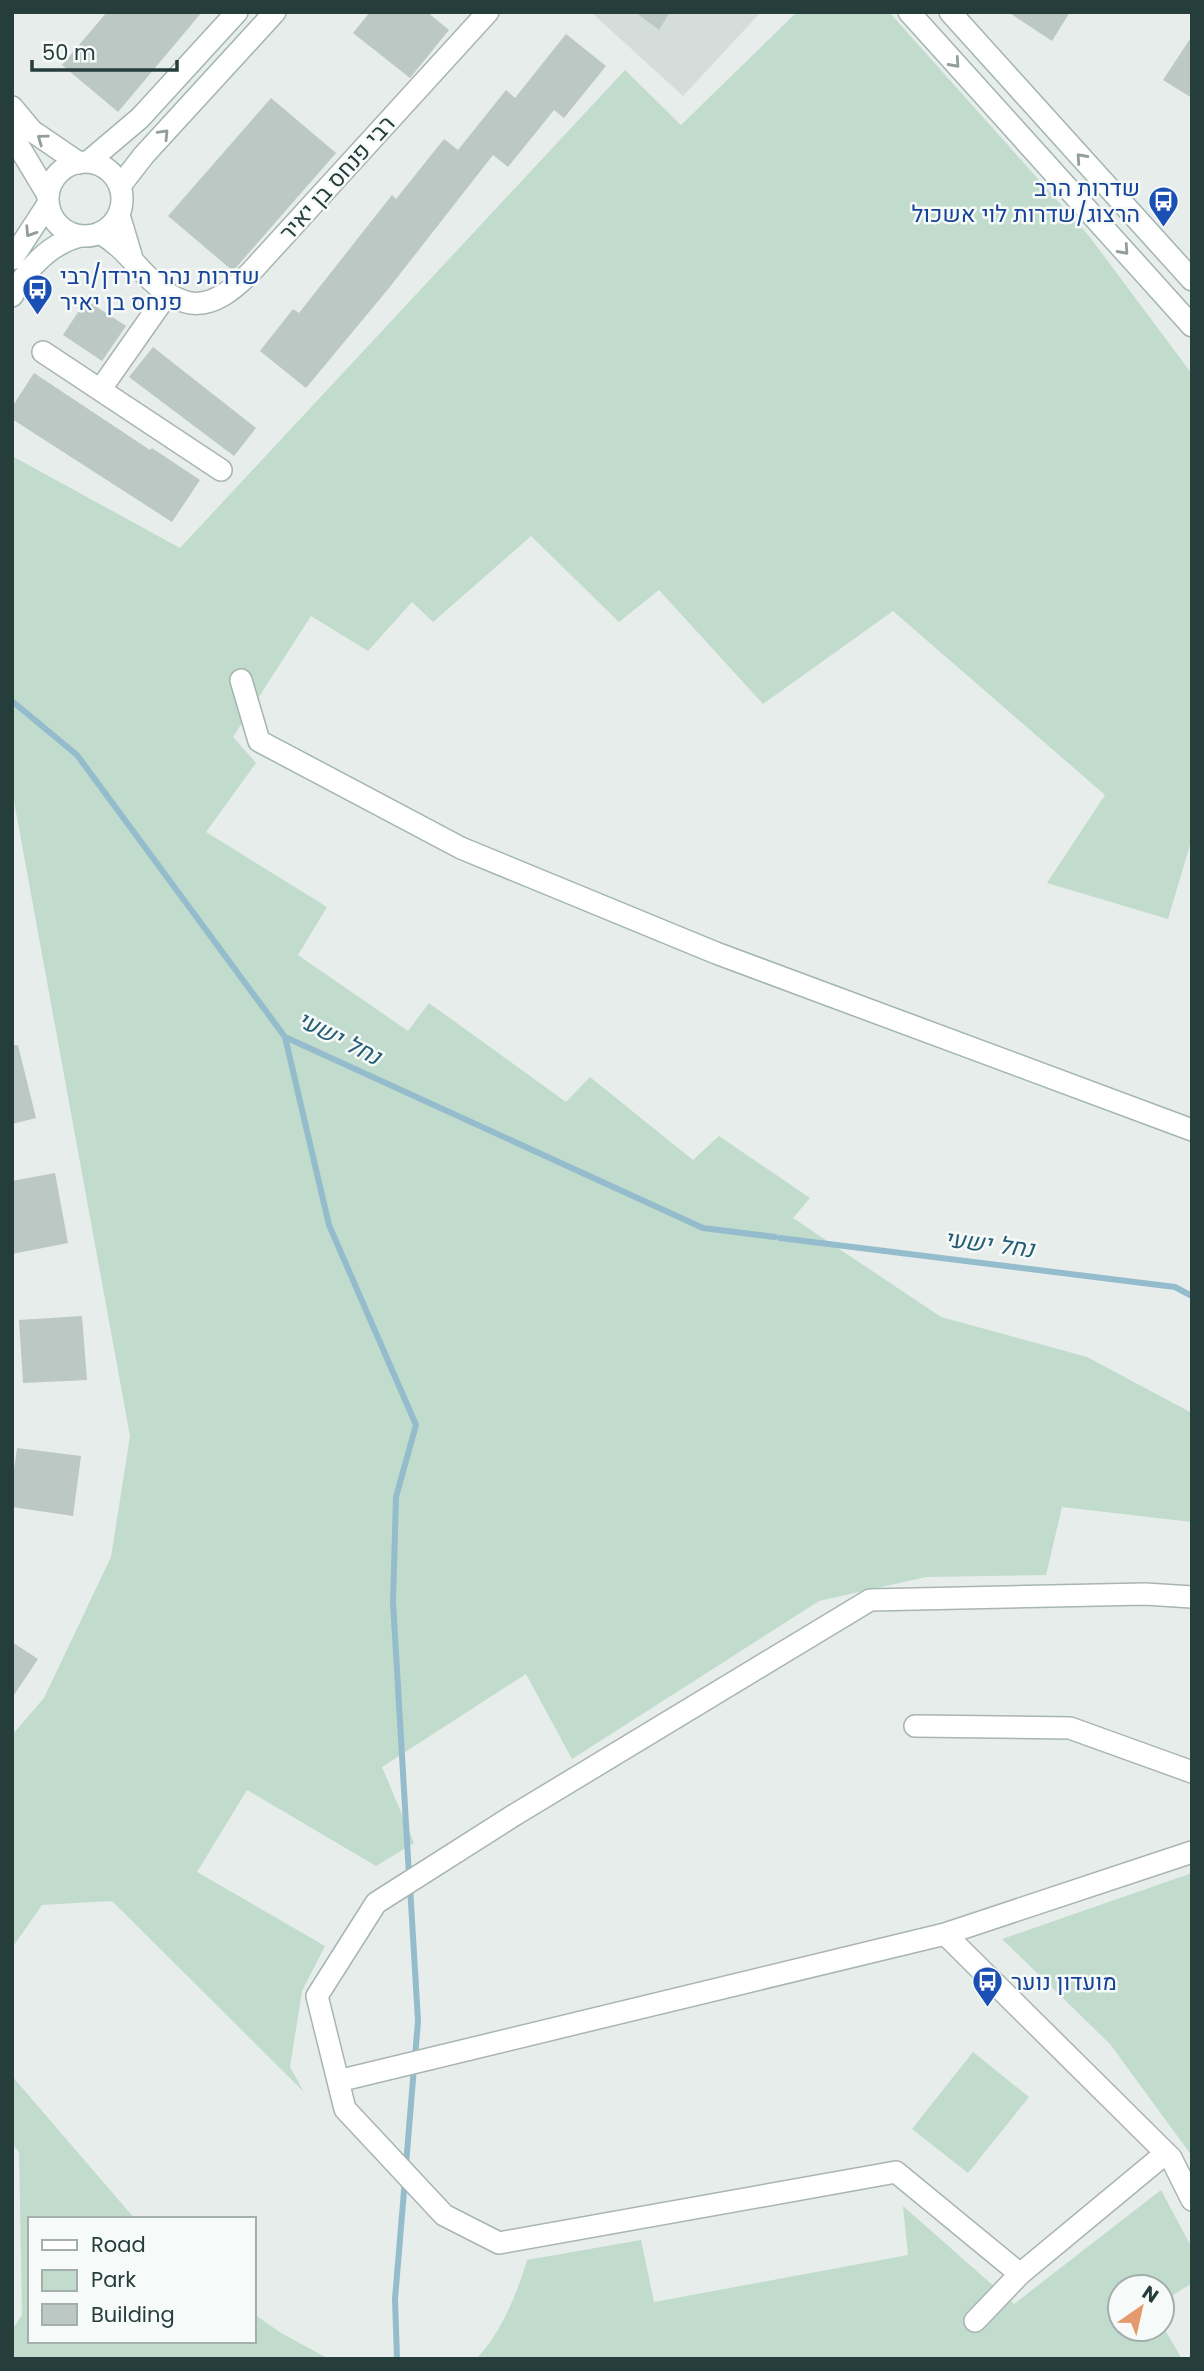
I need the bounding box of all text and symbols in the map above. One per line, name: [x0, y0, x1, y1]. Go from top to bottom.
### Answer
scale bar: [32, 28, 177, 72]
text: 50 m: [42, 38, 96, 67]
one-way arrow: [947, 55, 959, 68]
street label: רבי פנחס בן יאיר: [272, 108, 402, 248]
one-way arrow: [155, 130, 168, 143]
one-way arrow: [38, 135, 50, 147]
one-way arrow: [1077, 153, 1090, 166]
place label: שדרות הרב הרצוג/שדרות לוי אשכול: [912, 172, 1140, 230]
bus stop icon: שדרות הרב הרצוג/שדרות לוי אשכול: [1146, 184, 1180, 228]
one-way arrow: [26, 224, 39, 237]
one-way arrow: [1116, 242, 1128, 255]
place label: שדרות נהר הירדן/רבי פנחס בן יאיר: [60, 260, 260, 318]
bus stop icon: שדרות נהר הירדן/רבי פנחס בן יאיר: [20, 272, 54, 316]
water label: נחל ישעי: [292, 1002, 389, 1074]
water label: נחל ישעי: [942, 1222, 1038, 1266]
bus stop icon: מועדון נוער: [971, 1965, 1005, 2009]
place label: מועדון נוער: [1011, 1966, 1117, 1998]
legend: [28, 2217, 256, 2343]
text: Road: [91, 2230, 146, 2259]
text: Park: [91, 2265, 136, 2294]
north arrow: [1106, 2273, 1176, 2343]
text: N: [1137, 2279, 1164, 2310]
text: Building: [91, 2300, 175, 2329]

